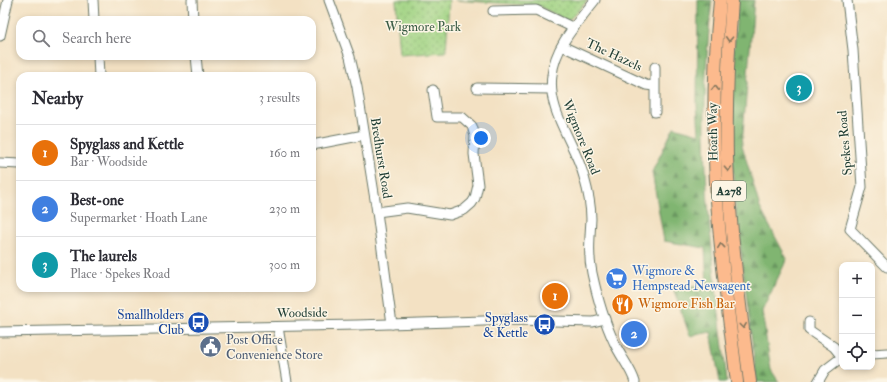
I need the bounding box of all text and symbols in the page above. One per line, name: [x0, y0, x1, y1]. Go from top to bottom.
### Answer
search box: [16, 16, 316, 60]
park label: Wigmore Park: [384, 19, 462, 35]
icon: search: [30, 27, 52, 49]
text: Search here: [62, 29, 131, 48]
street label: The Hazels: [583, 35, 645, 75]
one-way arrow: [725, 36, 734, 42]
pin: 3: [786, 73, 812, 103]
one-way arrow: [711, 85, 719, 91]
text: Nearby: [32, 88, 83, 109]
text: 3 results: [259, 90, 300, 106]
street label: Wigmore Road: [558, 96, 604, 177]
street label: Hoath Way: [704, 102, 723, 162]
street label: Spekes Road: [834, 109, 857, 176]
street label: Bredhurst Road: [367, 116, 395, 200]
your location: [471, 128, 491, 148]
text: Spyglass and Kettle: [70, 135, 184, 154]
text: 1: [43, 145, 47, 161]
text: 160 m: [269, 145, 300, 161]
text: Bar · Woodside: [70, 154, 147, 170]
one-way arrow: [723, 166, 732, 172]
road number: A278: [712, 181, 746, 201]
text: Best-one: [70, 191, 124, 210]
text: 2: [42, 201, 48, 217]
text: 230 m: [269, 201, 300, 217]
text: Supermarket · Hoath Lane: [70, 210, 207, 226]
one-way arrow: [717, 243, 726, 249]
text: The laurels: [70, 247, 137, 266]
text: 3: [43, 257, 48, 273]
text: 300 m: [269, 257, 300, 273]
map controls: [839, 262, 875, 370]
button: +: [839, 262, 875, 298]
place label: Wigmore & Hempstead Newsagent: [631, 263, 750, 295]
supermarket icon: Wigmore & Hempstead Newsagent: [603, 265, 629, 291]
text: Place · Spekes Road: [70, 266, 170, 282]
pin: 1: [542, 281, 568, 311]
restaurant icon: Wigmore Fish Bar: [610, 291, 636, 317]
place label: Wigmore Fish Bar: [637, 296, 735, 312]
button: −: [839, 298, 875, 334]
street label: Woodside: [276, 305, 328, 321]
place label: Smallholders Club: [117, 307, 185, 338]
bus stop icon: Smallholders Club: [186, 309, 212, 335]
place label: Spyglass & Kettle: [483, 310, 529, 341]
bus stop icon: Spyglass & Kettle: [531, 312, 557, 338]
pin: 2: [621, 319, 647, 349]
one-way arrow: [738, 323, 747, 329]
place label: Post Office Convenience Store: [226, 332, 323, 363]
public building icon: Post Office Convenience Store: [198, 334, 224, 360]
button: locate: [839, 334, 875, 370]

